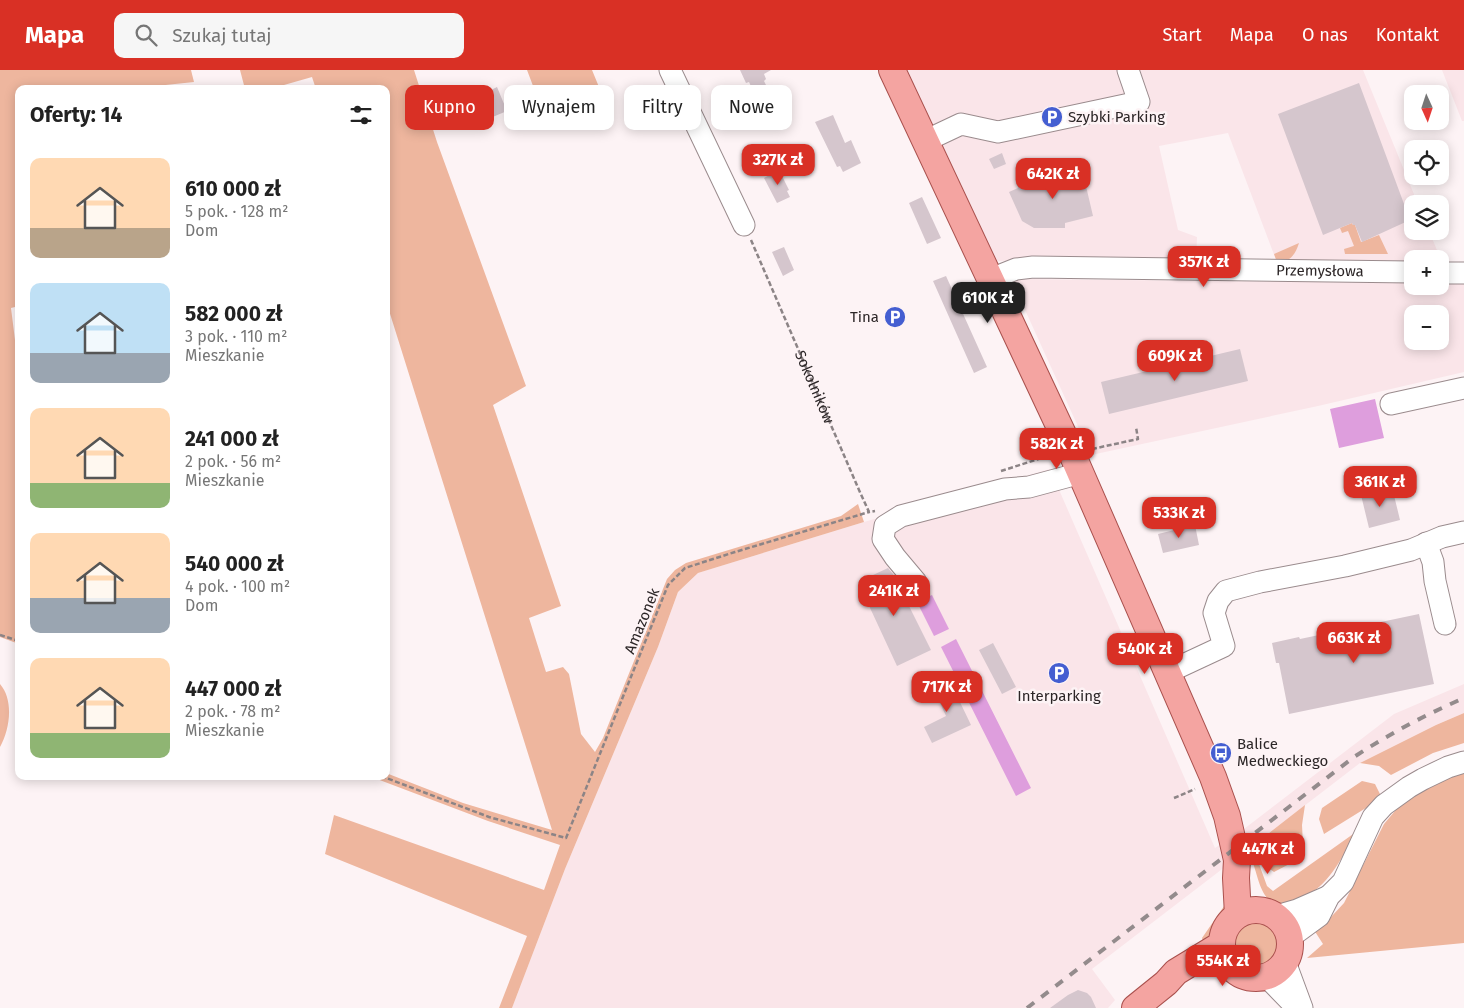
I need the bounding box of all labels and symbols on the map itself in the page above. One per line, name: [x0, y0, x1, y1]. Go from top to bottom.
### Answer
north arrow: [1404, 85, 1449, 130]
parking icon: Szybki Parking: [1040, 105, 1064, 129]
place label: Szybki Parking: [1068, 108, 1165, 126]
pin: 327K zł: [732, 144, 824, 186]
pin: 642K zł: [1007, 158, 1099, 200]
pin: 357K zł: [1158, 246, 1250, 288]
street label: Przemysłowa: [1276, 261, 1364, 280]
pin: 610K zł: [942, 282, 1034, 324]
parking icon: Tina: [883, 305, 907, 329]
place label: Tina: [850, 308, 879, 326]
pin: 609K zł: [1129, 340, 1221, 382]
street label: Sokolników: [791, 348, 838, 426]
pin: 582K zł: [1011, 428, 1103, 470]
pin: 361K zł: [1334, 466, 1426, 508]
pin: 533K zł: [1133, 496, 1225, 539]
pin: 241K zł: [848, 574, 940, 617]
street label: Amazonek: [621, 585, 663, 657]
pin: 663K zł: [1308, 622, 1400, 664]
pin: 540K zł: [1099, 632, 1191, 675]
parking icon: Interparking: [1047, 661, 1071, 685]
pin: 717K zł: [901, 670, 993, 713]
place label: Interparking: [1017, 687, 1101, 705]
place label: Balice Medweckiego: [1237, 735, 1328, 770]
bus stop icon: Balice Medweckiego: [1209, 741, 1233, 765]
pin: 447K zł: [1222, 832, 1314, 875]
pin: 554K zł: [1177, 944, 1269, 987]

